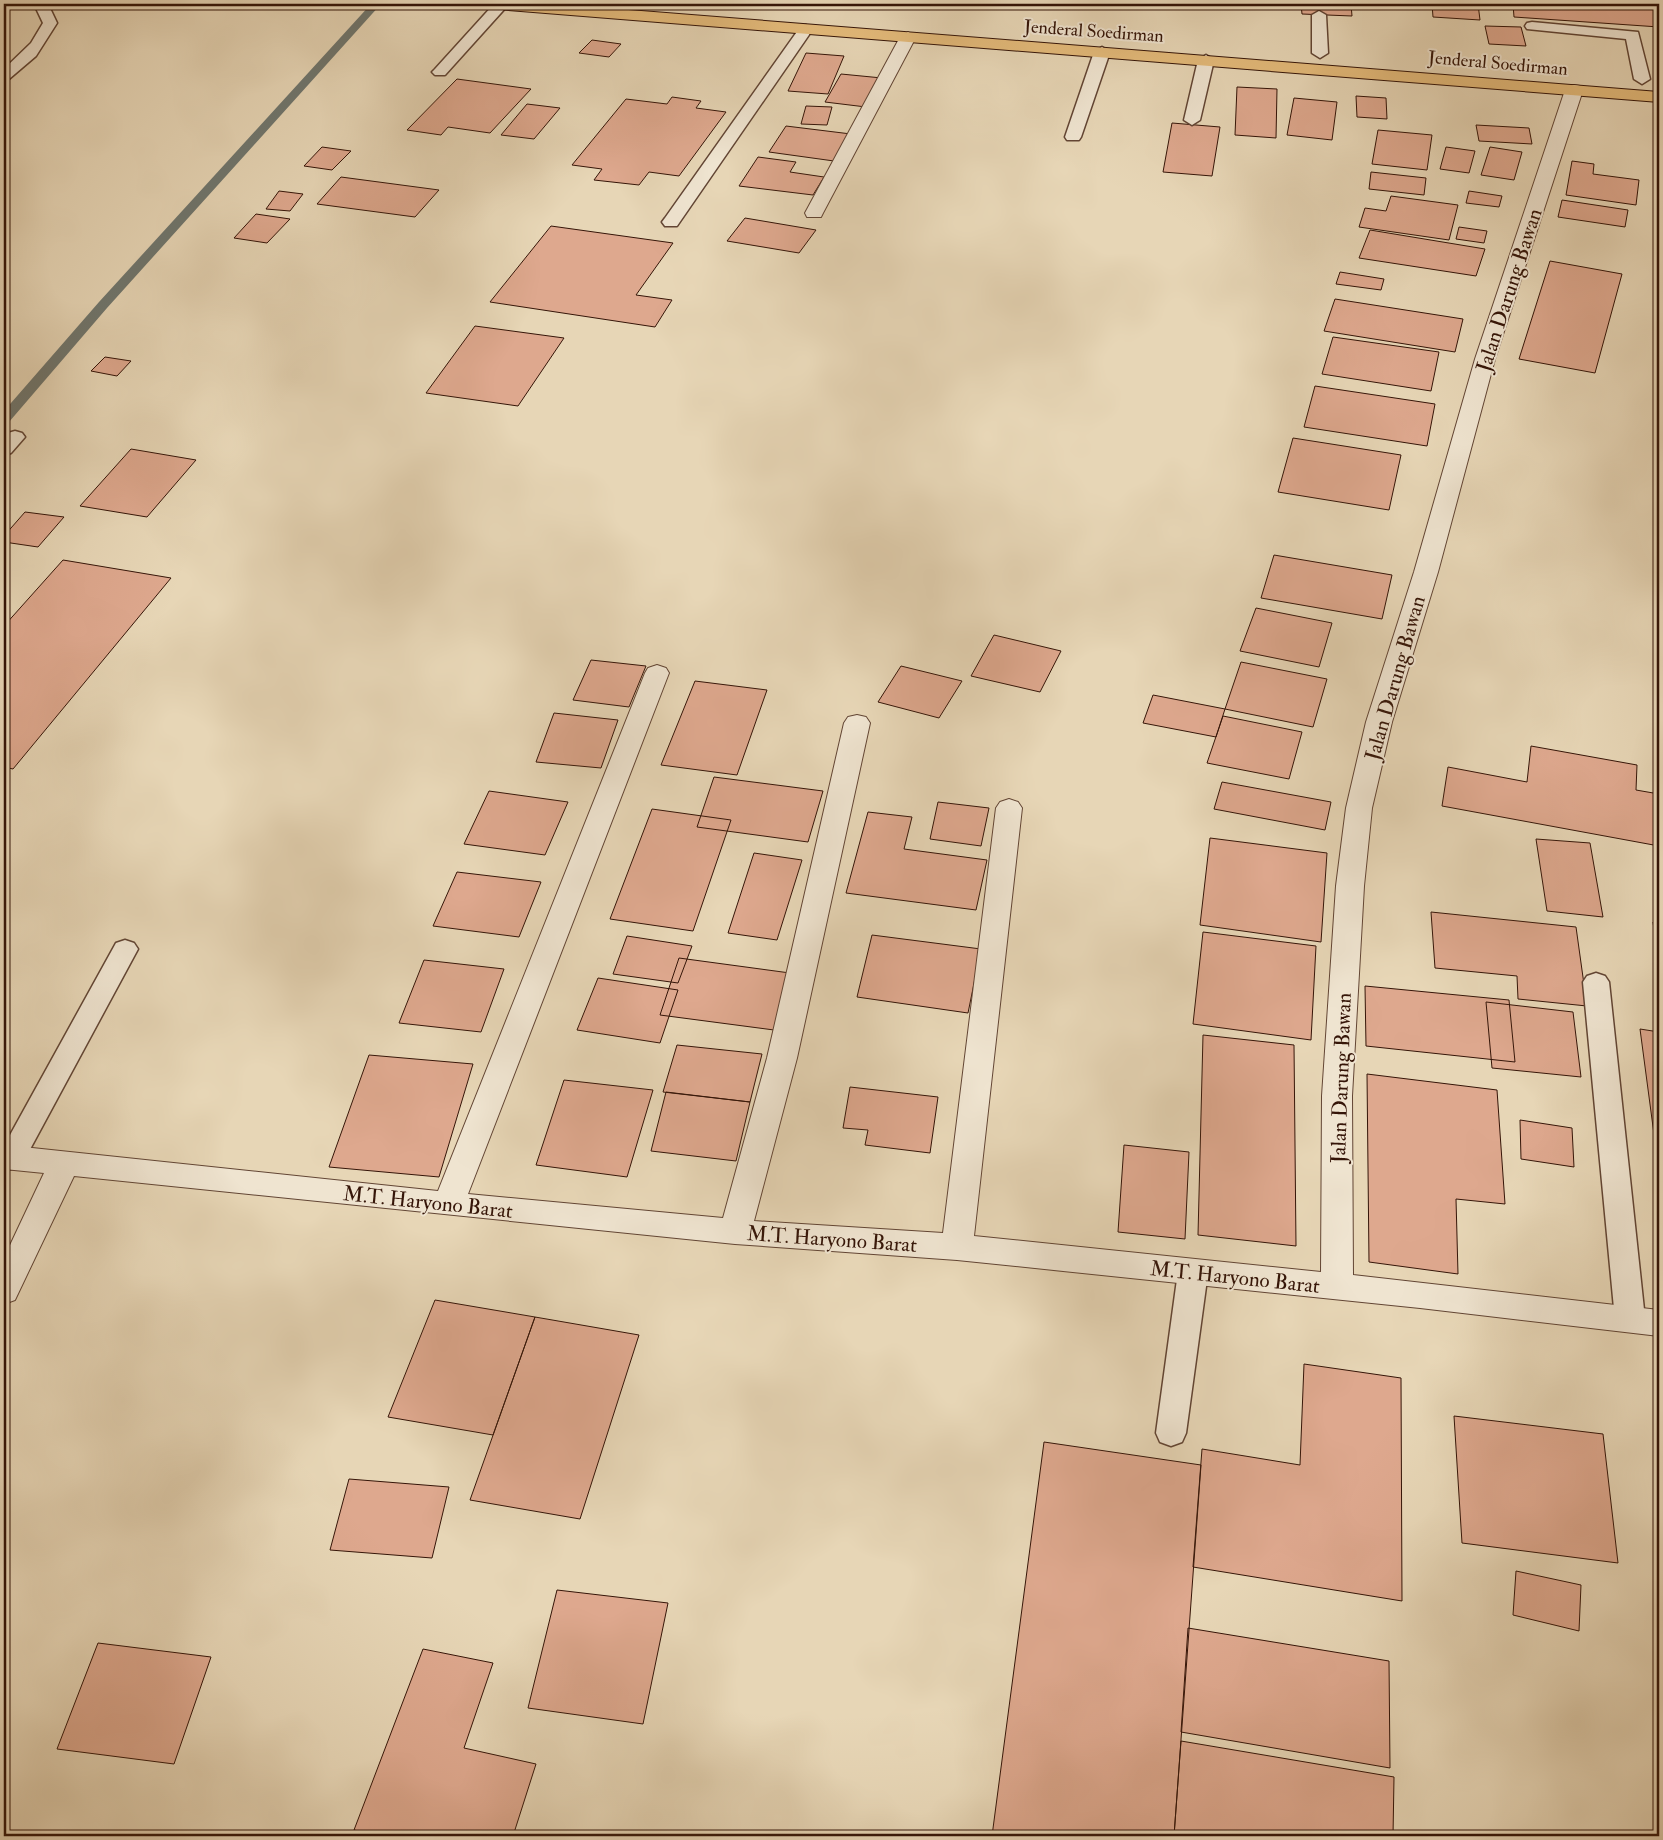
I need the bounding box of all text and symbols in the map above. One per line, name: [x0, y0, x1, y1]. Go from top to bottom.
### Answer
street label: Jenderal Soedirman: [1022, 15, 1165, 48]
street label: Jenderal Soedirman: [1426, 46, 1569, 81]
street label: Jalan Darung Bawan: [1470, 205, 1549, 376]
street label: Jalan Darung Bawan: [1359, 592, 1432, 765]
street label: Jalan Darung Bawan: [1325, 992, 1358, 1165]
street label: M.T. Haryono Barat: [342, 1180, 514, 1225]
street label: M.T. Haryono Barat: [746, 1220, 918, 1259]
street label: M.T. Haryono Barat: [1149, 1255, 1321, 1300]

